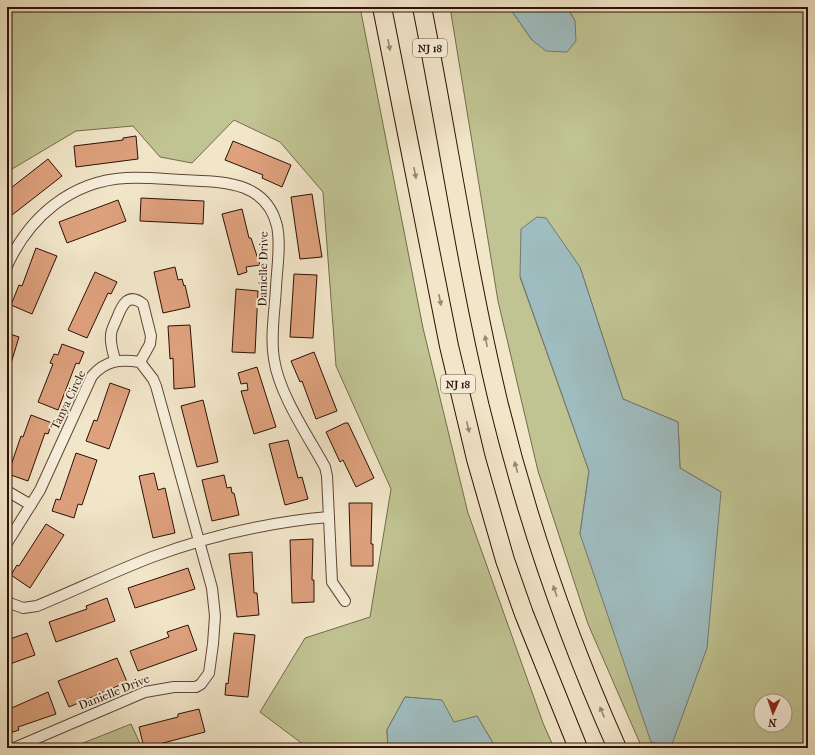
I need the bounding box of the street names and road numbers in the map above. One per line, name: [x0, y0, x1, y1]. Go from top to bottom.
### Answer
road number: NJ 18: [413, 39, 447, 57]
street label: Danielle Drive: [255, 231, 271, 307]
street label: Tanya Circle: [48, 368, 88, 432]
road number: NJ 18: [441, 375, 475, 393]
street label: Danielle Drive: [76, 671, 152, 713]

